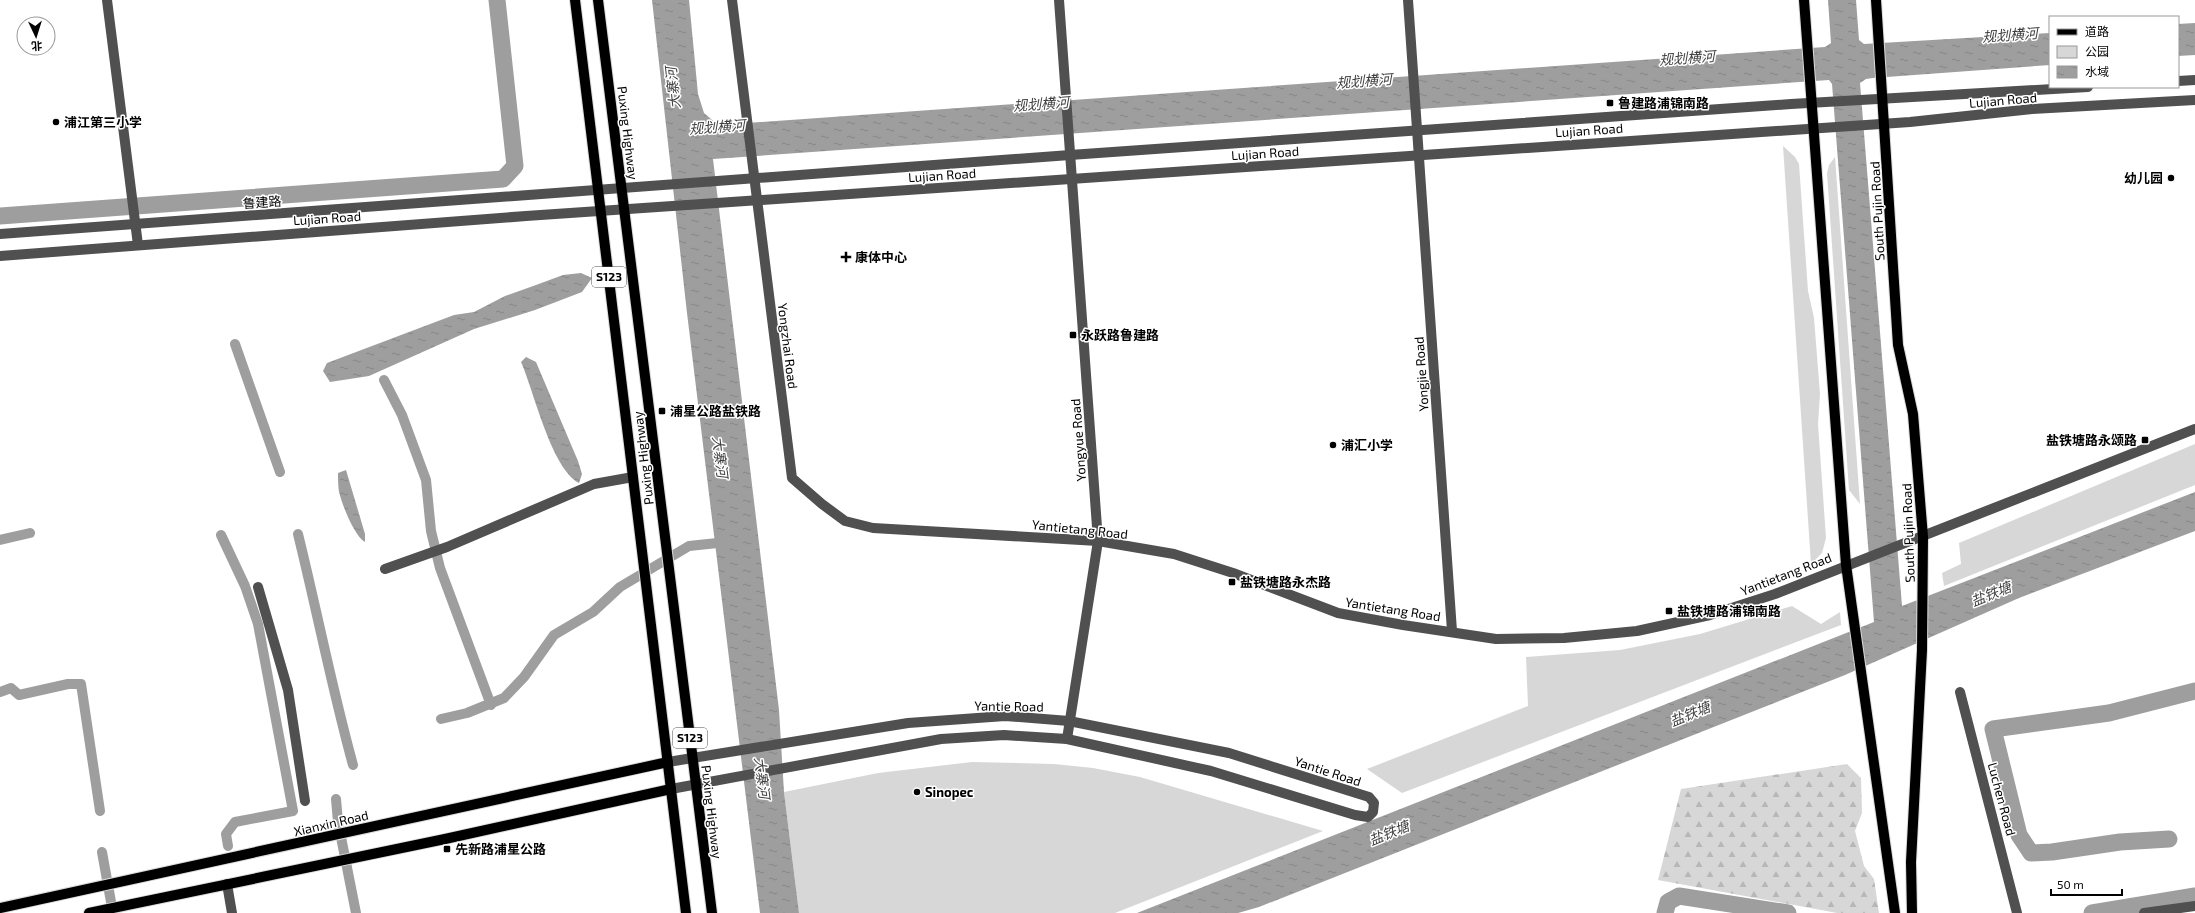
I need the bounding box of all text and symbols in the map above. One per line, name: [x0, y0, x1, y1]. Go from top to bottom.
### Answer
north arrow: [16, 16, 56, 56]
legend: [2049, 16, 2179, 88]
water label: 规划横河: [1981, 24, 2041, 45]
text: 道路: [2085, 24, 2109, 38]
text: 北: [31, 40, 43, 53]
text: 公园: [2085, 44, 2109, 58]
water label: 规划横河: [1658, 47, 1718, 68]
water label: 大寨河: [662, 63, 683, 110]
text: 水域: [2085, 64, 2109, 78]
water label: 规划横河: [1335, 70, 1395, 91]
street label: Puxing Highway: [614, 85, 642, 181]
street label: Lujian Road: [1968, 89, 2038, 111]
water label: 规划横河: [1012, 93, 1072, 114]
place label: 鲁建路浦锦南路: [1618, 95, 1709, 111]
marker: 鲁建路浦锦南路: [1605, 98, 1615, 108]
place label: 浦江第三小学: [64, 114, 142, 130]
water label: 规划横河: [688, 116, 748, 137]
marker: 浦江第三小学: [51, 117, 61, 127]
street label: Lujian Road: [1554, 120, 1624, 140]
street label: Lujian Road: [1230, 143, 1300, 163]
street label: South Pujin Road: [1866, 161, 1888, 261]
street label: Lujian Road: [907, 165, 977, 185]
place label: 幼儿园: [2124, 170, 2163, 186]
marker: 幼儿园: [2166, 173, 2176, 183]
street label: 鲁建路: [242, 193, 282, 211]
street label: Lujian Road: [292, 208, 362, 228]
place label: 康体中心: [855, 249, 907, 265]
marker: 康体中心: [840, 251, 852, 263]
road number: S123: [592, 267, 626, 287]
street label: Yongzhai Road: [775, 302, 801, 390]
place label: 永跃路鲁建路: [1081, 327, 1159, 343]
marker: 永跃路鲁建路: [1068, 330, 1078, 340]
street label: Yongjie Road: [1410, 336, 1432, 412]
street label: Yongyue Road: [1067, 398, 1089, 482]
place label: 浦星公路盐铁路: [670, 403, 761, 419]
marker: 浦星公路盐铁路: [657, 406, 667, 416]
street label: Puxing Highway: [629, 410, 657, 506]
place label: 盐铁塘路永颂路: [2046, 432, 2137, 448]
water label: 大寨河: [710, 435, 732, 482]
marker: 盐铁塘路永颂路: [2140, 435, 2150, 445]
place label: 浦汇小学: [1341, 437, 1393, 453]
marker: 浦汇小学: [1328, 440, 1338, 450]
street label: South Pujin Road: [1898, 483, 1918, 583]
street label: Yantietang Road: [1031, 516, 1129, 542]
street label: Yantietang Road: [1738, 549, 1834, 599]
place label: 盐铁塘路永杰路: [1240, 574, 1331, 590]
marker: 盐铁塘路永杰路: [1227, 577, 1237, 587]
water label: 盐铁塘: [1968, 577, 2015, 609]
street label: Yantietang Road: [1344, 594, 1442, 624]
place label: 盐铁塘路浦锦南路: [1677, 603, 1781, 619]
marker: 盐铁塘路浦锦南路: [1664, 606, 1674, 616]
street label: Yantie Road: [974, 697, 1044, 715]
water label: 盐铁塘: [1667, 697, 1714, 729]
road number: S123: [673, 728, 707, 748]
street label: Yantie Road: [1293, 753, 1363, 789]
water label: 大寨河: [752, 756, 774, 803]
street label: Luchen Road: [1985, 761, 2019, 837]
street label: Puxing Highway: [698, 764, 726, 860]
place label: Sinopec: [925, 784, 974, 800]
marker: Sinopec: [912, 787, 922, 797]
street label: Xianxin Road: [292, 807, 370, 839]
water label: 盐铁塘: [1366, 816, 1413, 848]
place label: 先新路浦星公路: [455, 841, 546, 857]
marker: 先新路浦星公路: [442, 844, 452, 854]
scale bar: [2051, 871, 2122, 897]
text: 50 m: [2057, 877, 2084, 891]

